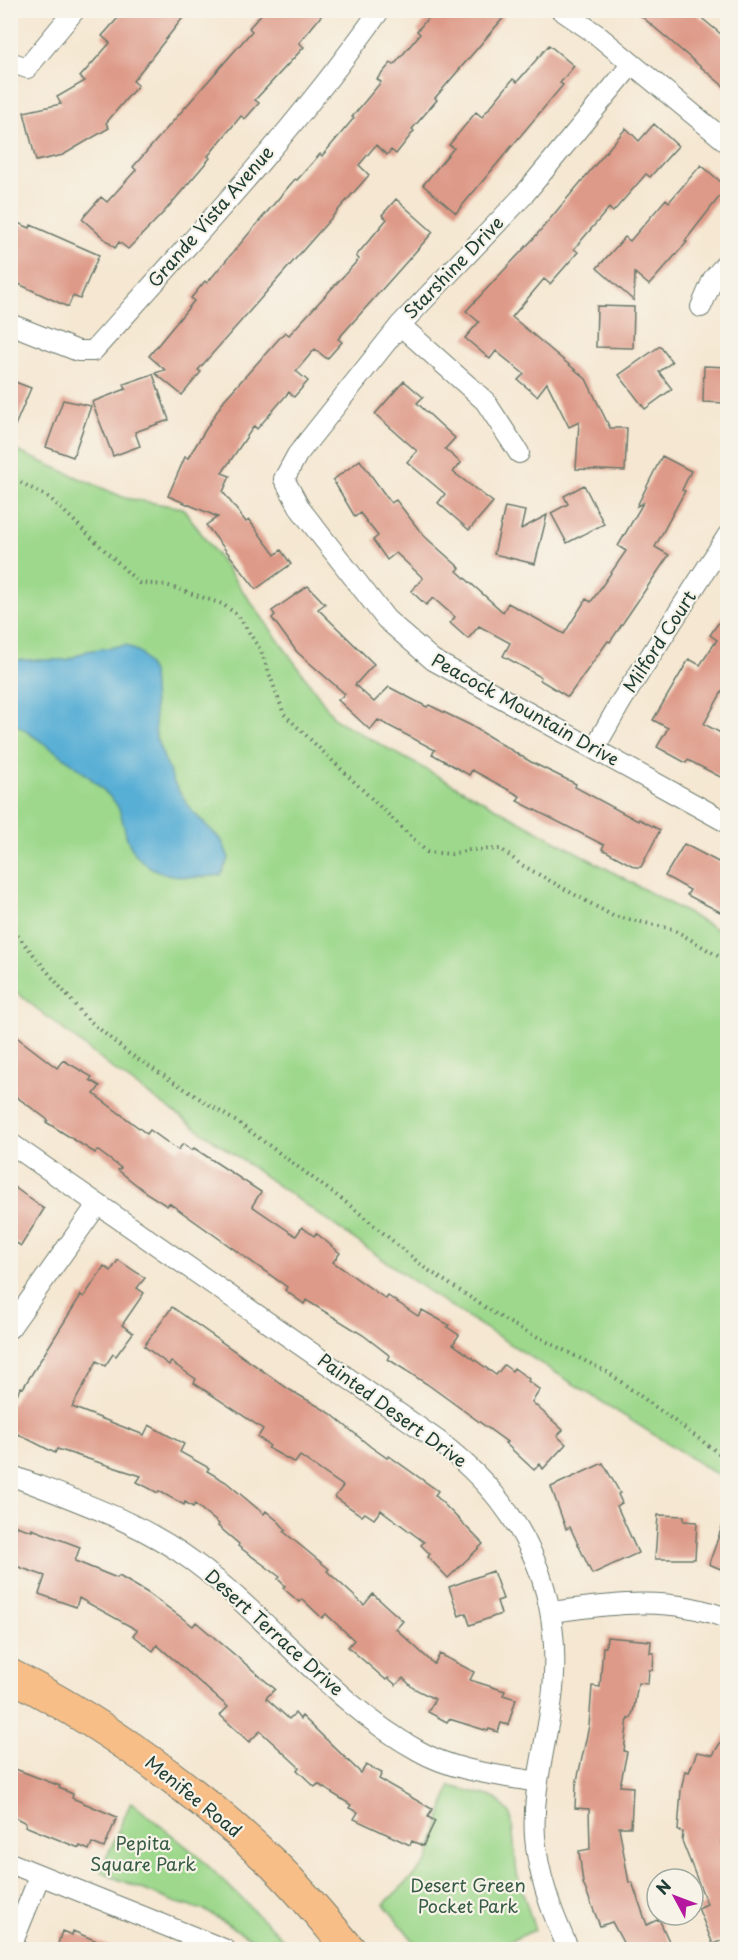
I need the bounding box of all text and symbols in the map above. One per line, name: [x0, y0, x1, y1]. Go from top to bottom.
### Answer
street label: Grande Vista Avenue: [141, 139, 279, 293]
street label: Starshine Drive: [397, 209, 509, 325]
street label: Milford Court: [616, 585, 702, 698]
street label: Peacock Mountain Drive: [427, 646, 625, 772]
street label: Painted Desert Drive: [313, 1346, 473, 1473]
street label: Desert Terrace Drive: [200, 1562, 350, 1702]
street label: Menifee Road: [140, 1748, 248, 1843]
park label: Pepita Square Park: [90, 1829, 196, 1877]
north arrow: [645, 1867, 705, 1927]
park label: Desert Green Pocket Park: [410, 1871, 526, 1919]
text: N: [650, 1874, 676, 1899]

